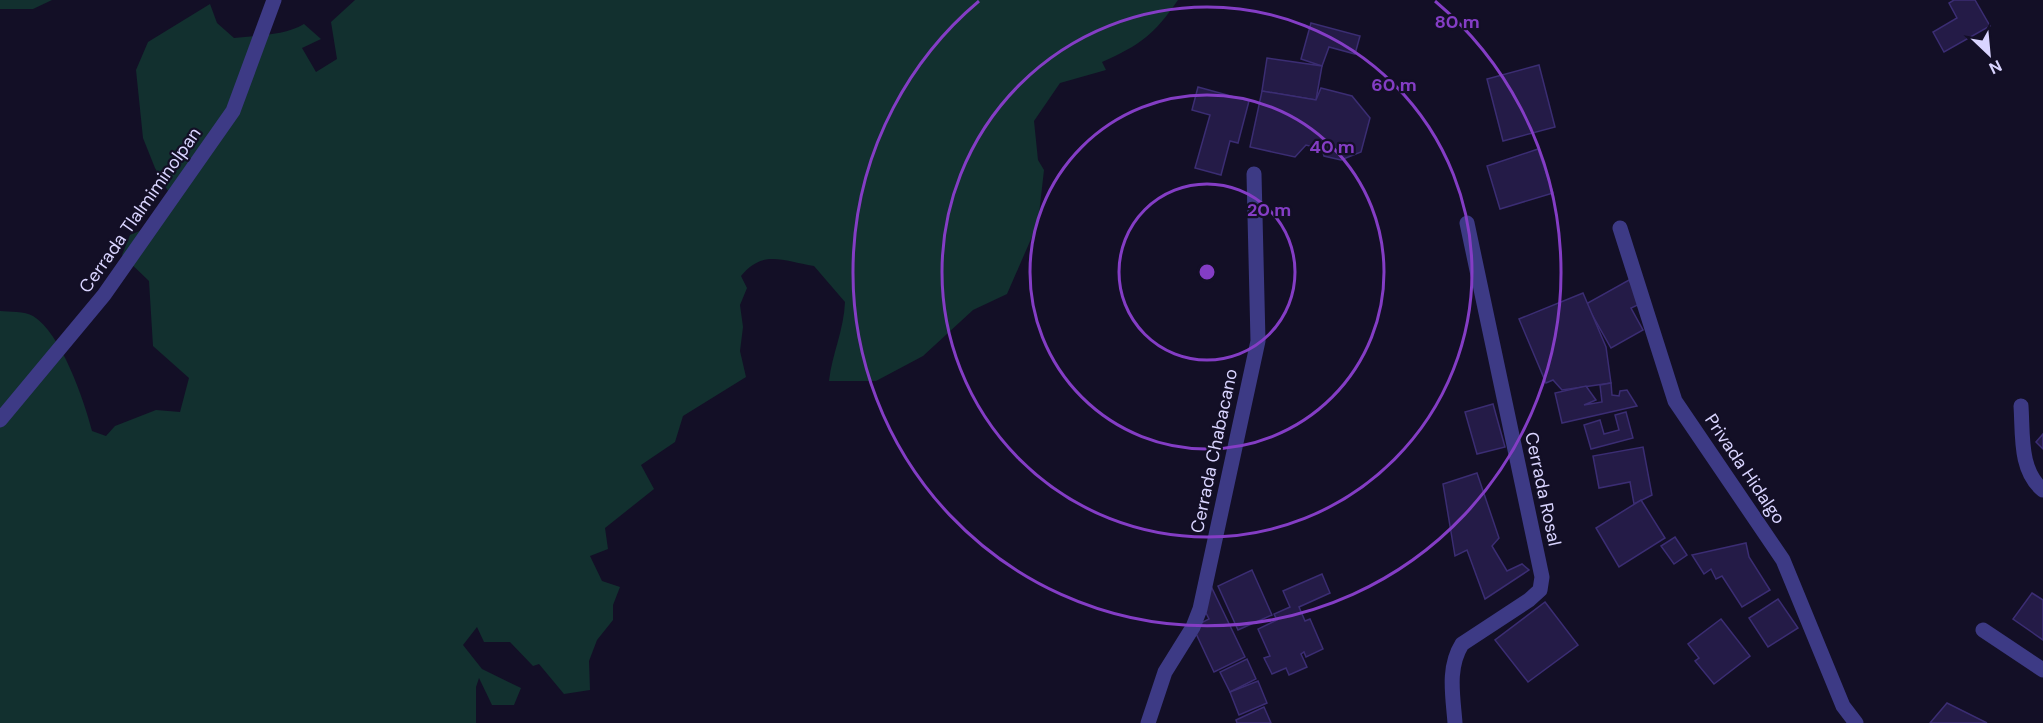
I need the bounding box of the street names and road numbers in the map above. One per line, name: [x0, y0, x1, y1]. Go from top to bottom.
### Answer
street label: Cerrada Tlalmiminolpan: [74, 122, 206, 298]
street label: Cerrada Chabacano: [1185, 367, 1243, 535]
street label: Privada Hidalgo: [1699, 409, 1791, 529]
street label: Cerrada Rosal: [1519, 430, 1567, 548]

